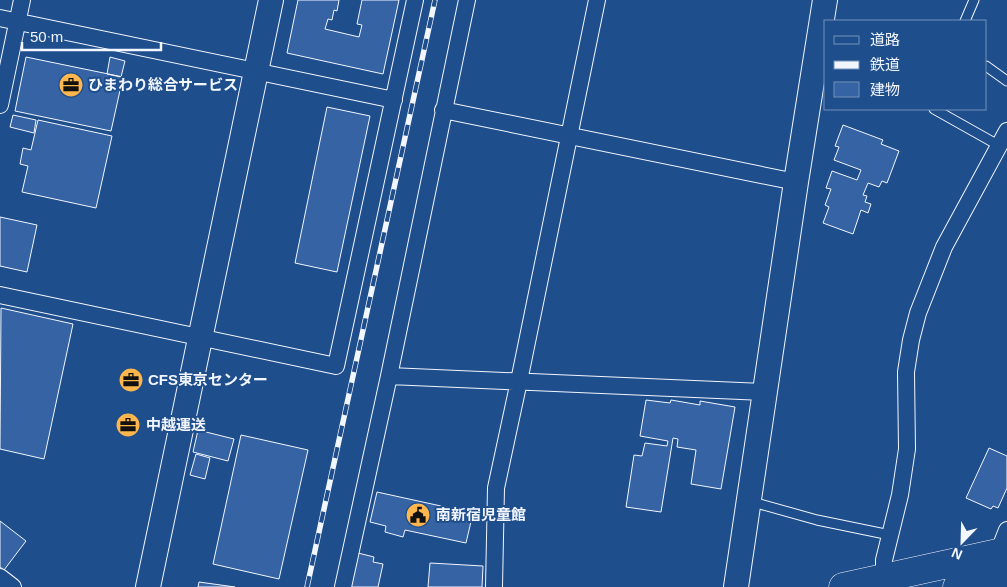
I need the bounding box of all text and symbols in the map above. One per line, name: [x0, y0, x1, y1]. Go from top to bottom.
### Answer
scale bar: [22, 20, 161, 52]
legend: [824, 20, 987, 110]
text: 50 m: [30, 28, 63, 45]
text: 道路: [870, 31, 900, 48]
text: 鉄道: [870, 56, 900, 73]
office icon: ひまわり総合サービス: [58, 72, 84, 98]
place label: ひまわり総合サービス: [88, 76, 238, 93]
text: 建物: [870, 81, 900, 98]
office icon: CFS東京センター: [118, 367, 144, 393]
place label: CFS東京センター: [148, 371, 268, 388]
office icon: 中越運送: [115, 412, 141, 438]
place label: 中越運送: [146, 416, 206, 433]
public building icon: 南新宿児童館: [405, 502, 431, 528]
place label: 南新宿児童館: [436, 506, 526, 523]
north arrow: [937, 517, 987, 567]
text: N: [949, 545, 965, 563]

